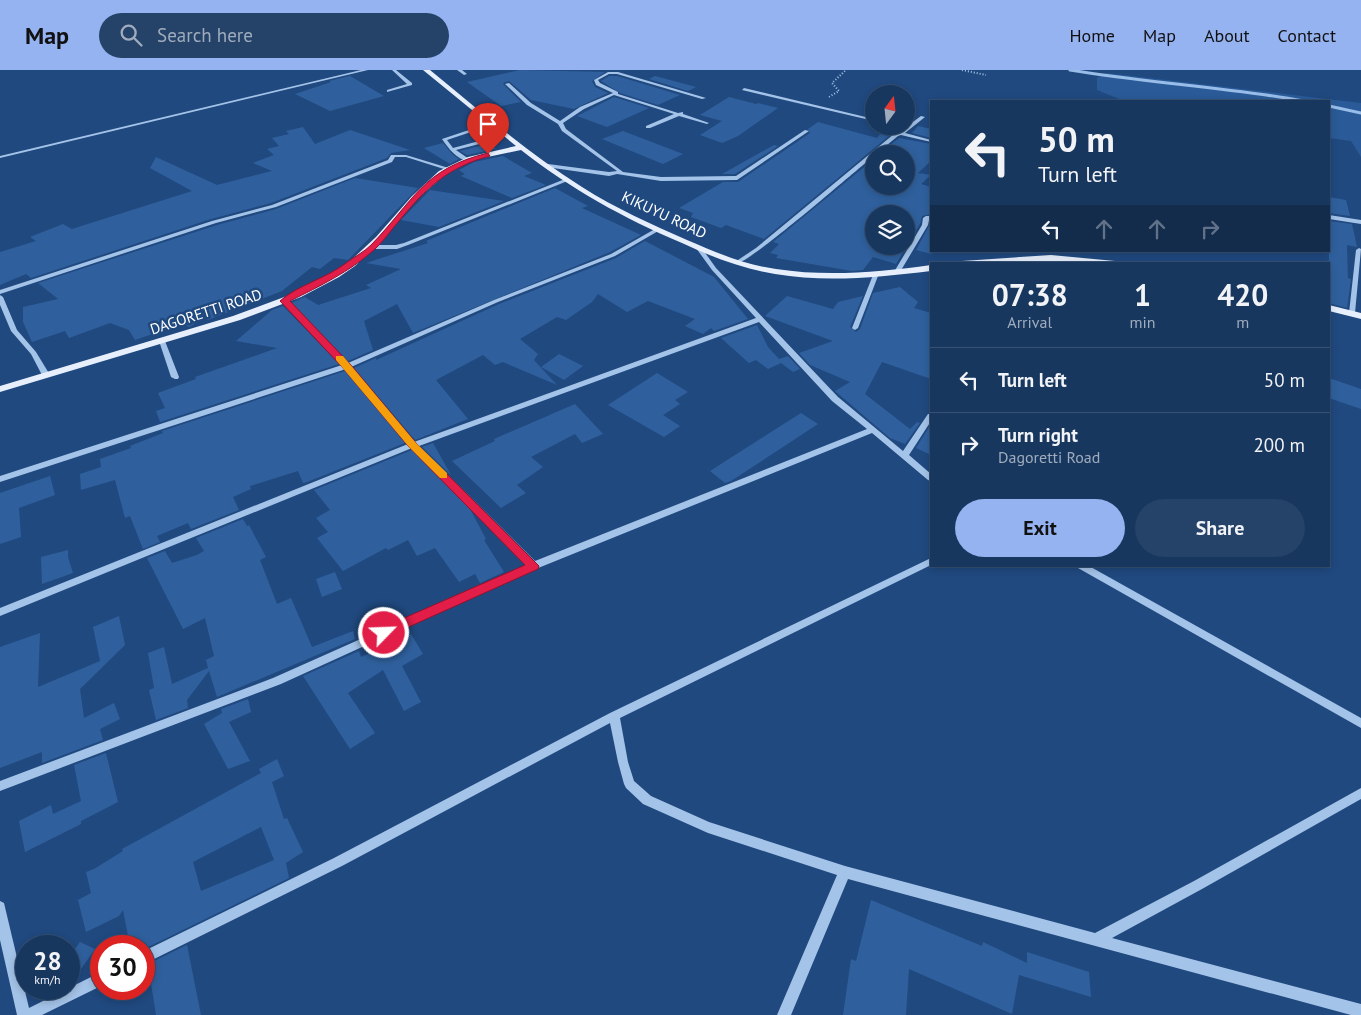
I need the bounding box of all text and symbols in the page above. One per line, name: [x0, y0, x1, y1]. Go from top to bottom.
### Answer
search box: [99, 13, 449, 58]
text: Map: [25, 20, 69, 51]
icon: search: [117, 21, 145, 49]
text: Search here: [157, 23, 253, 47]
text: Home: [1069, 24, 1115, 47]
text: Map: [1143, 24, 1176, 47]
text: About: [1204, 24, 1250, 47]
text: Contact: [1278, 24, 1336, 47]
north arrow: [865, 85, 915, 135]
map controls: [865, 85, 915, 255]
pin: [467, 103, 509, 154]
icon: arrive: [474, 110, 502, 138]
text: 50 m: [1038, 116, 1115, 162]
icon: left: [955, 120, 1020, 185]
button: search: [865, 145, 915, 195]
text: Turn left: [1038, 160, 1117, 188]
street label: KIKUYU ROAD: [619, 187, 710, 242]
button: layers: [865, 205, 915, 255]
icon: left: [1037, 215, 1065, 243]
icon: ahead: [1090, 215, 1118, 243]
icon: ahead: [1143, 215, 1171, 243]
icon: right: [1196, 215, 1224, 243]
text: 07:38: [992, 275, 1068, 314]
text: 1: [1134, 275, 1151, 314]
text: 420: [1217, 275, 1268, 314]
street label: DAGORETTI ROAD: [148, 285, 264, 339]
text: Arrival: [1007, 312, 1052, 332]
text: min: [1130, 312, 1156, 332]
text: m: [1236, 312, 1249, 332]
icon: left: [955, 366, 983, 394]
text: Turn left: [998, 368, 1067, 392]
text: 50 m: [1264, 368, 1305, 392]
text: Turn right: [998, 423, 1078, 447]
icon: right: [955, 431, 983, 459]
text: 200 m: [1253, 433, 1305, 457]
text: Dagoretti Road: [998, 447, 1100, 467]
button: Exit: [955, 499, 1125, 557]
button: Share: [1135, 499, 1305, 557]
position arrow: [357, 606, 409, 658]
speed limit sign: 30: [90, 935, 155, 1000]
text: 28: [33, 945, 62, 977]
text: km/h: [34, 972, 61, 987]

